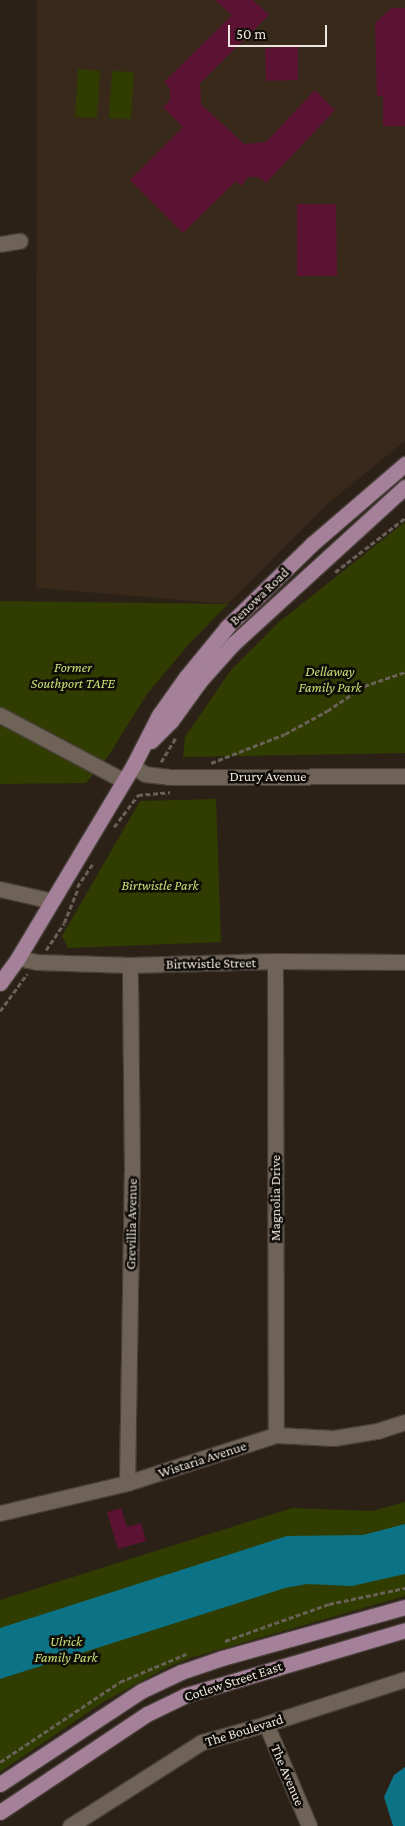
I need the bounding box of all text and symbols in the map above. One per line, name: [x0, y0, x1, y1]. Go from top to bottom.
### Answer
scale bar: [230, 15, 329, 47]
text: 50 m: [236, 26, 266, 42]
street label: Benowa Road: [226, 564, 292, 628]
park label: Former Southport TAFE: [31, 659, 115, 692]
park label: Dellaway Family Park: [298, 663, 362, 696]
street label: Drury Avenue: [229, 768, 307, 784]
park label: Birtwistle Park: [121, 877, 199, 893]
street label: Birtwistle Street: [166, 954, 256, 972]
street label: Magnolia Drive: [267, 1155, 283, 1241]
street label: Grevillia Avenue: [122, 1178, 140, 1270]
street label: Wistaria Avenue: [156, 1437, 248, 1481]
park label: Ulrick Family Park: [34, 1633, 98, 1665]
street label: Cotlew Street East: [182, 1657, 284, 1705]
street label: The Boulevard: [203, 1710, 285, 1750]
street label: The Avenue: [268, 1742, 308, 1808]

